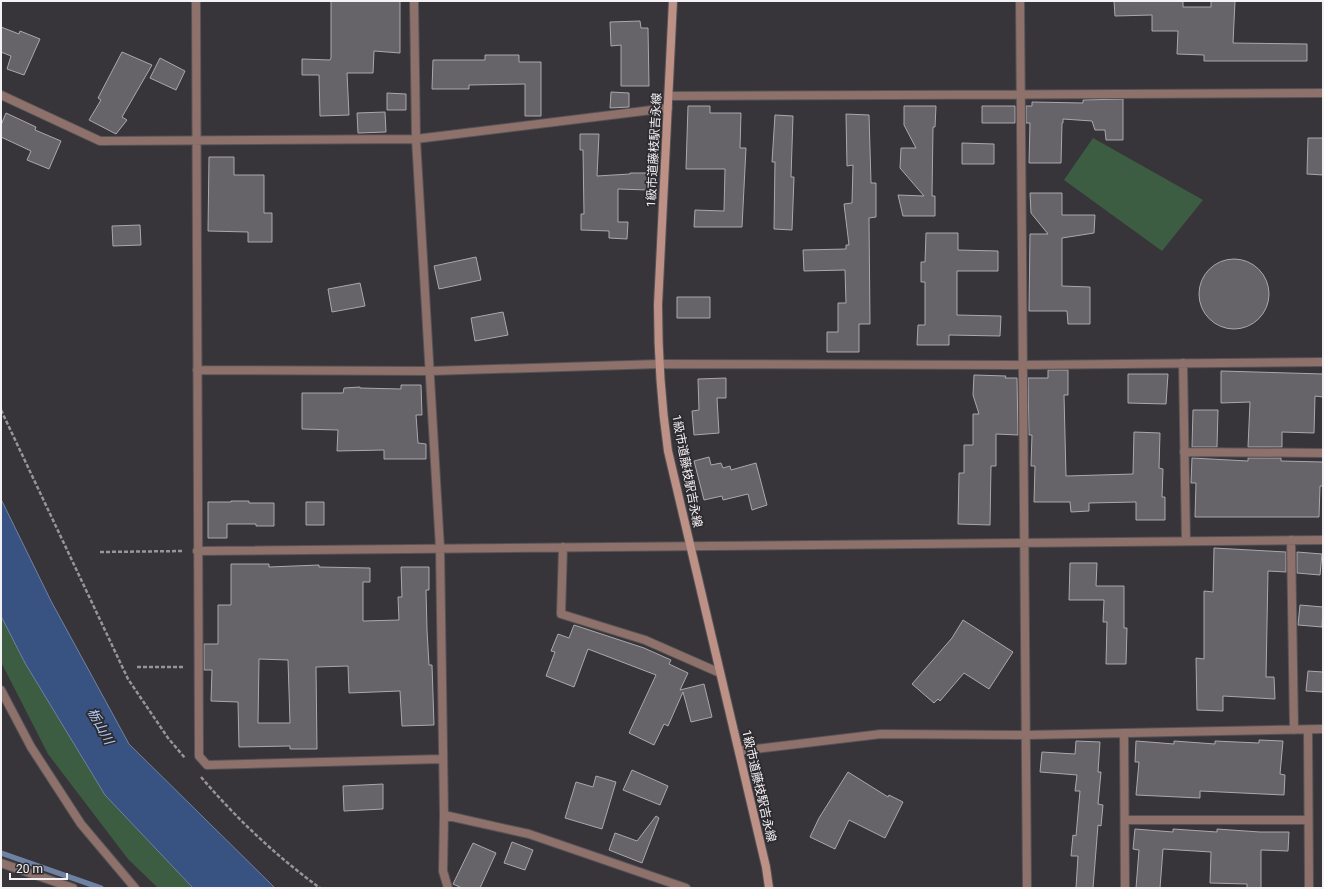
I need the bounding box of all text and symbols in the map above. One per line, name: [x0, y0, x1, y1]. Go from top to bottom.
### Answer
street label: 1級市道藤枝駅吉永線: [644, 92, 664, 208]
street label: 1級市道藤枝駅吉永線: [669, 413, 705, 529]
water label: 栃山川: [85, 706, 118, 749]
street label: 1級市道藤枝駅吉永線: [739, 729, 779, 843]
scale bar: [10, 855, 67, 881]
text: 20 m: [16, 862, 43, 876]

